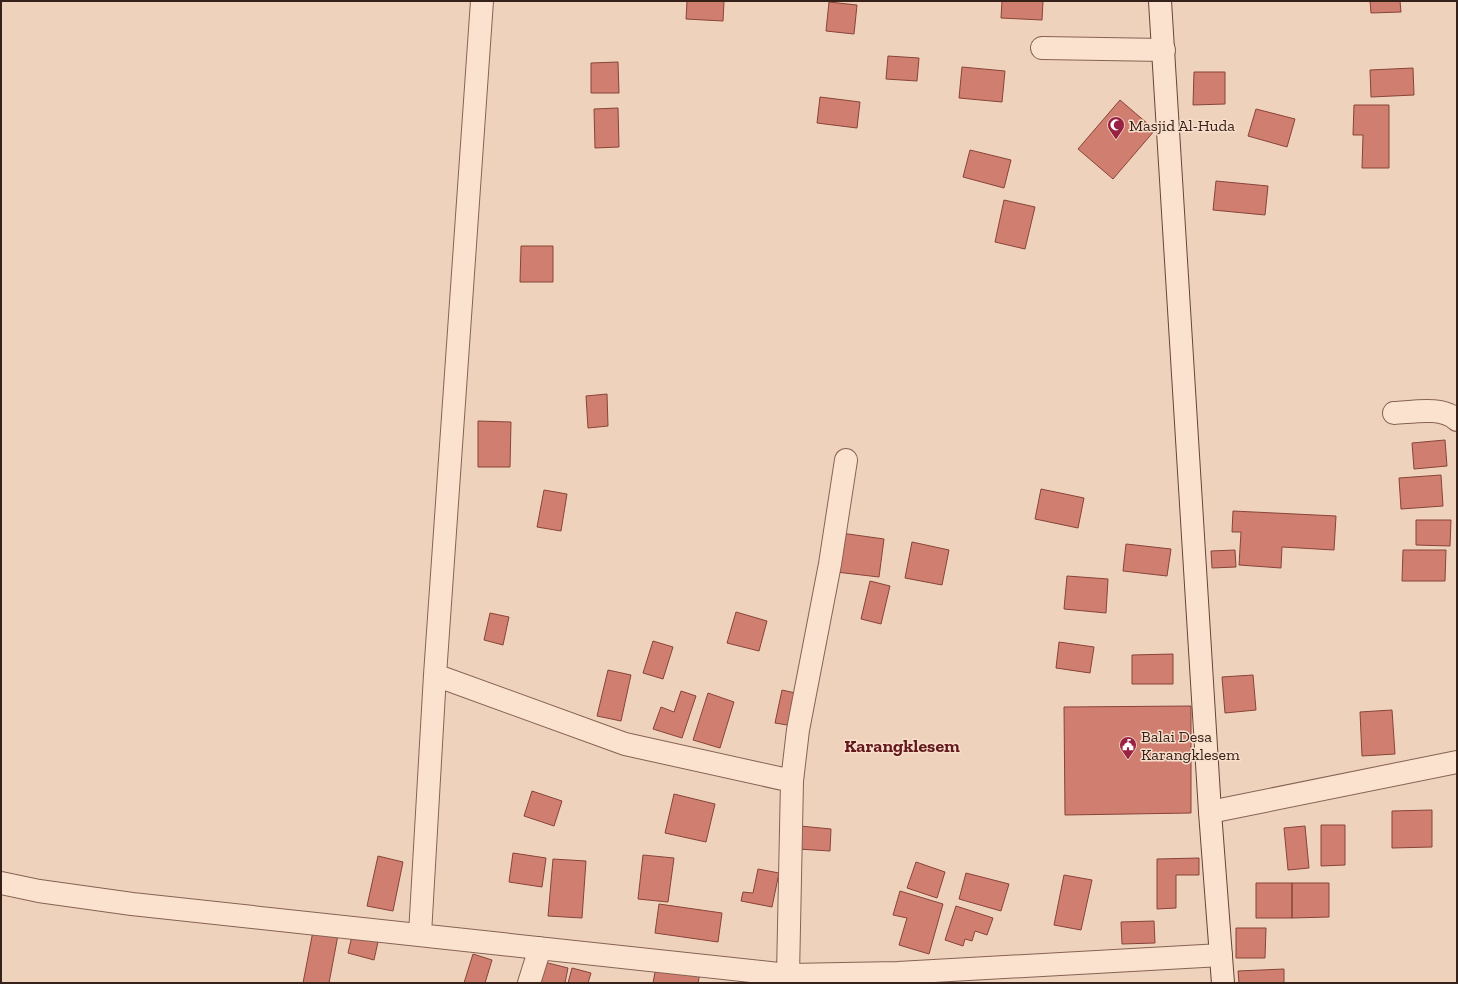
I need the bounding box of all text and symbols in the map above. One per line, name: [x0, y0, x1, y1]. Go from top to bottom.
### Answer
mosque icon: Masjid Al-Huda: [1106, 115, 1126, 140]
place label: Masjid Al-Huda: [1129, 116, 1235, 135]
place label: Balai Desa Karangklesem: [1141, 727, 1240, 764]
district label: Karangklesem: [844, 735, 960, 757]
public building icon: Balai Desa Karangklesem: [1118, 735, 1138, 760]

